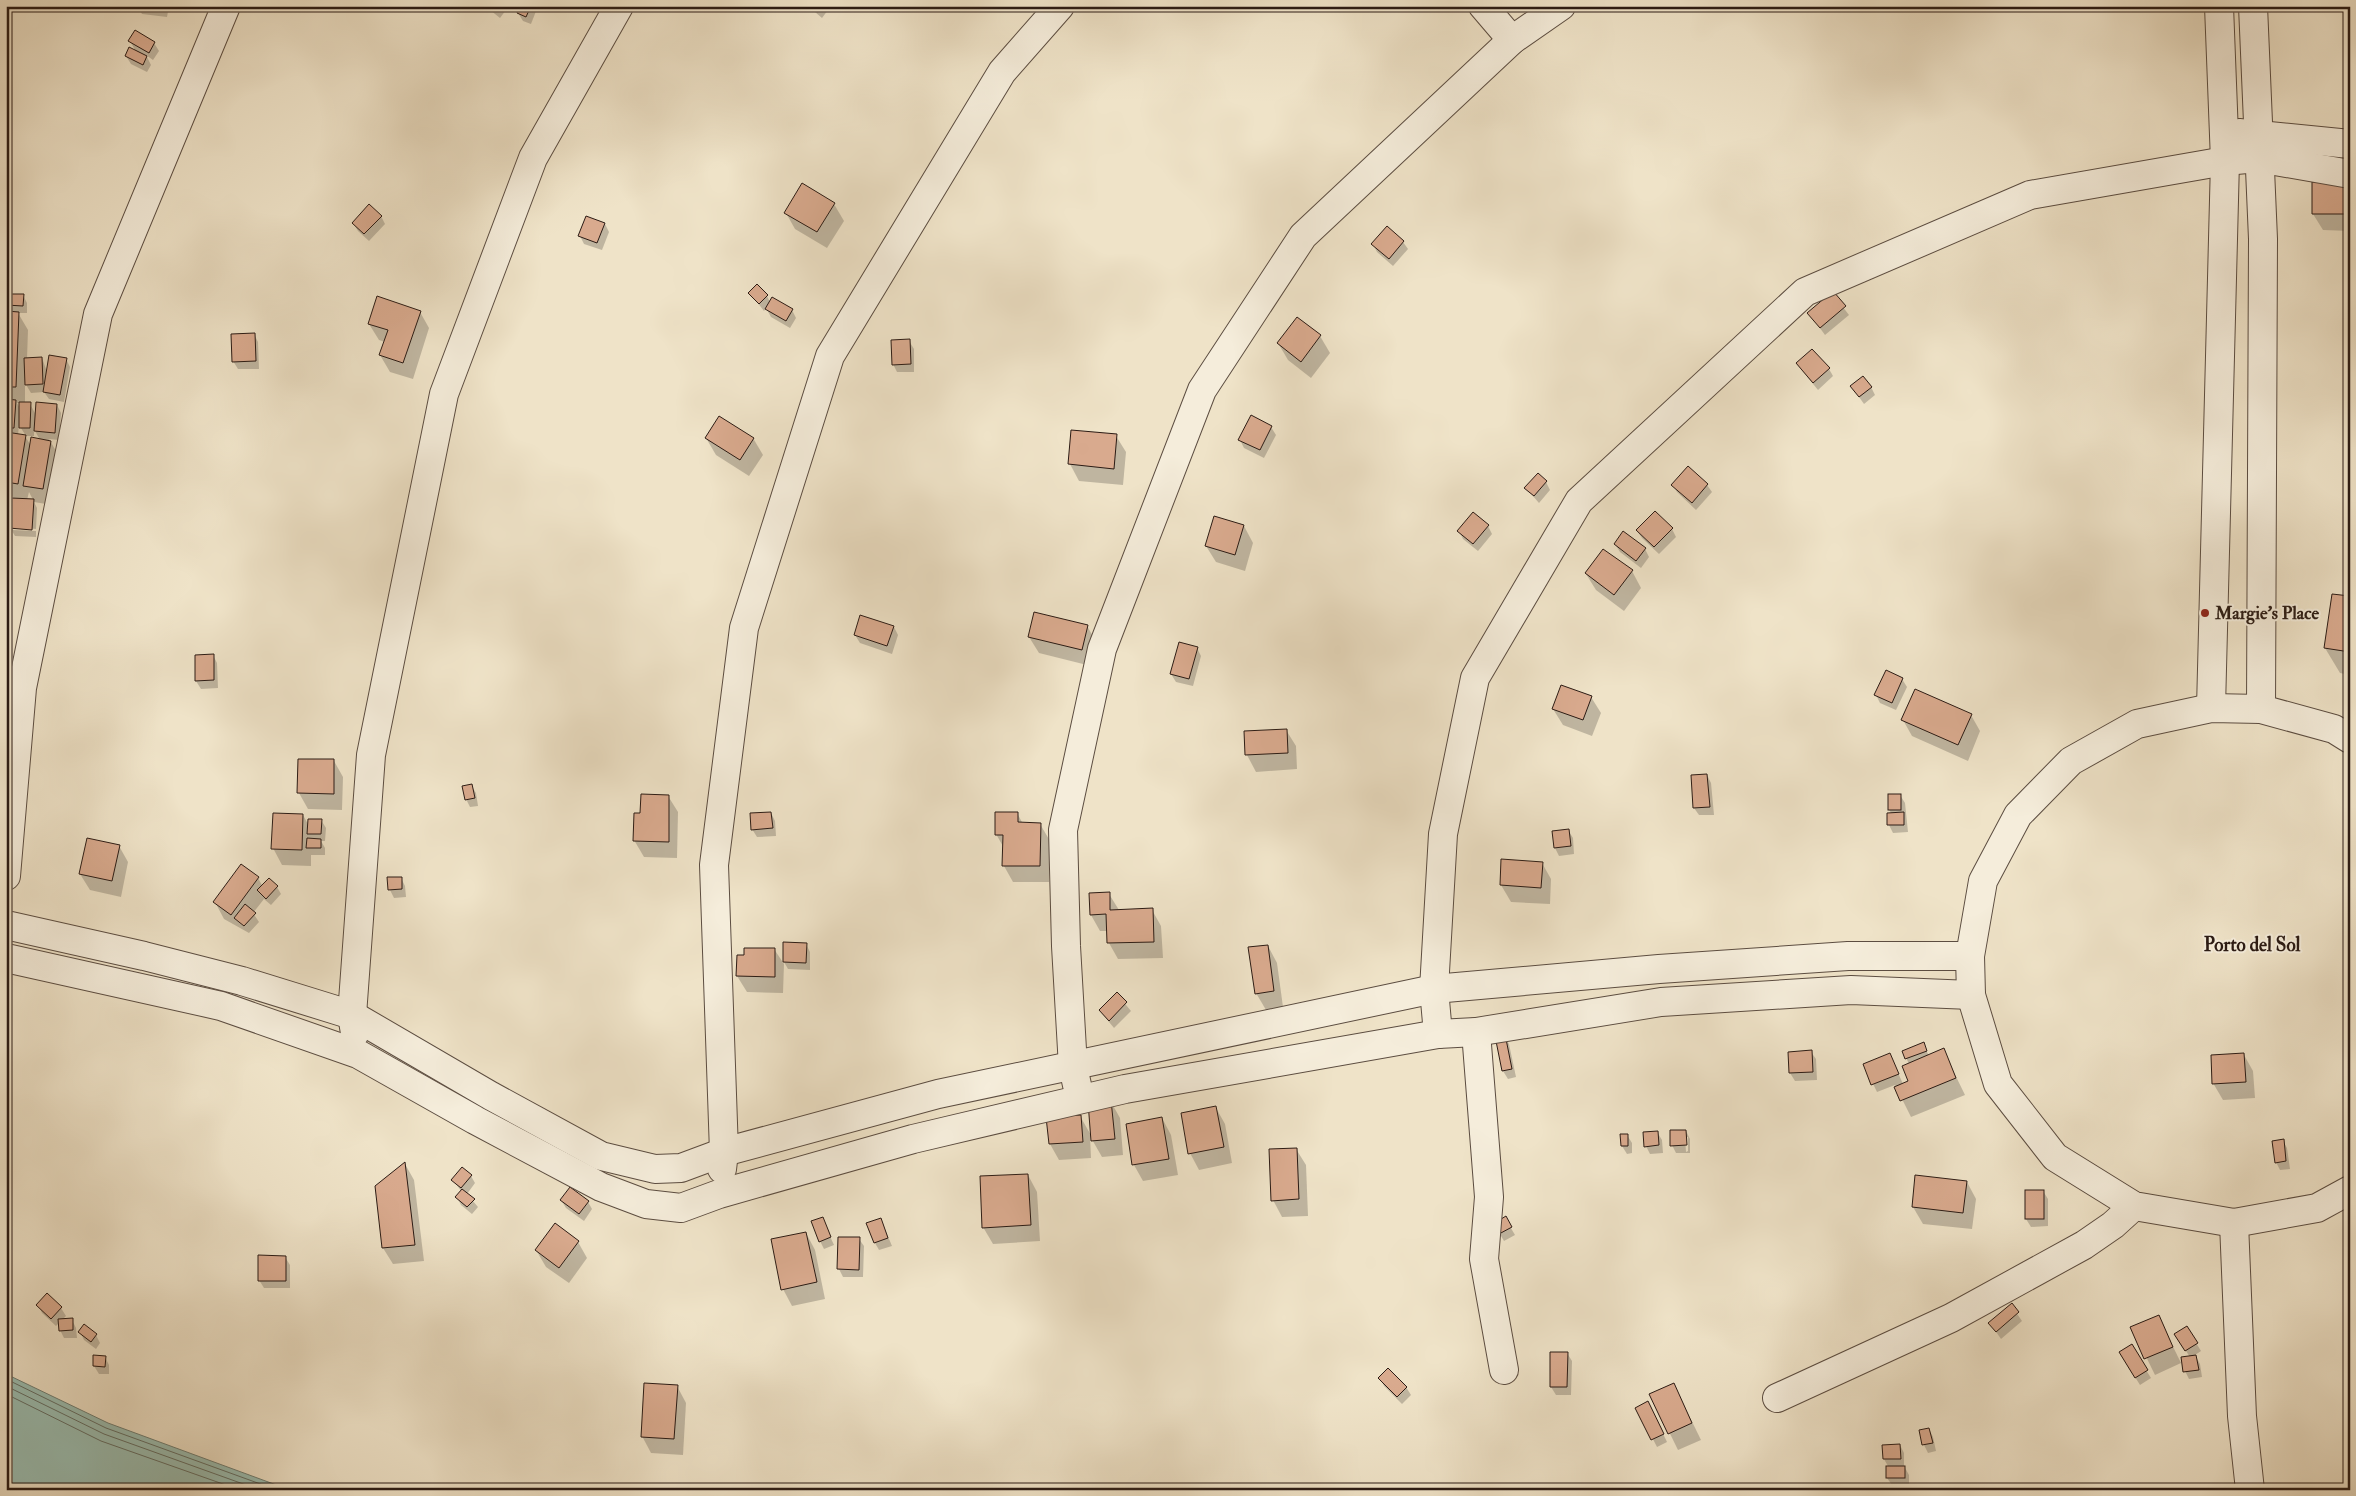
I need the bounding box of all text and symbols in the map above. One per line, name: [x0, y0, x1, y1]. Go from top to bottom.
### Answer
place label: Margie's Place: [2214, 602, 2319, 625]
marker: Margie's Place: [2199, 607, 2211, 619]
district label: Porto del Sol: [2204, 933, 2300, 957]

